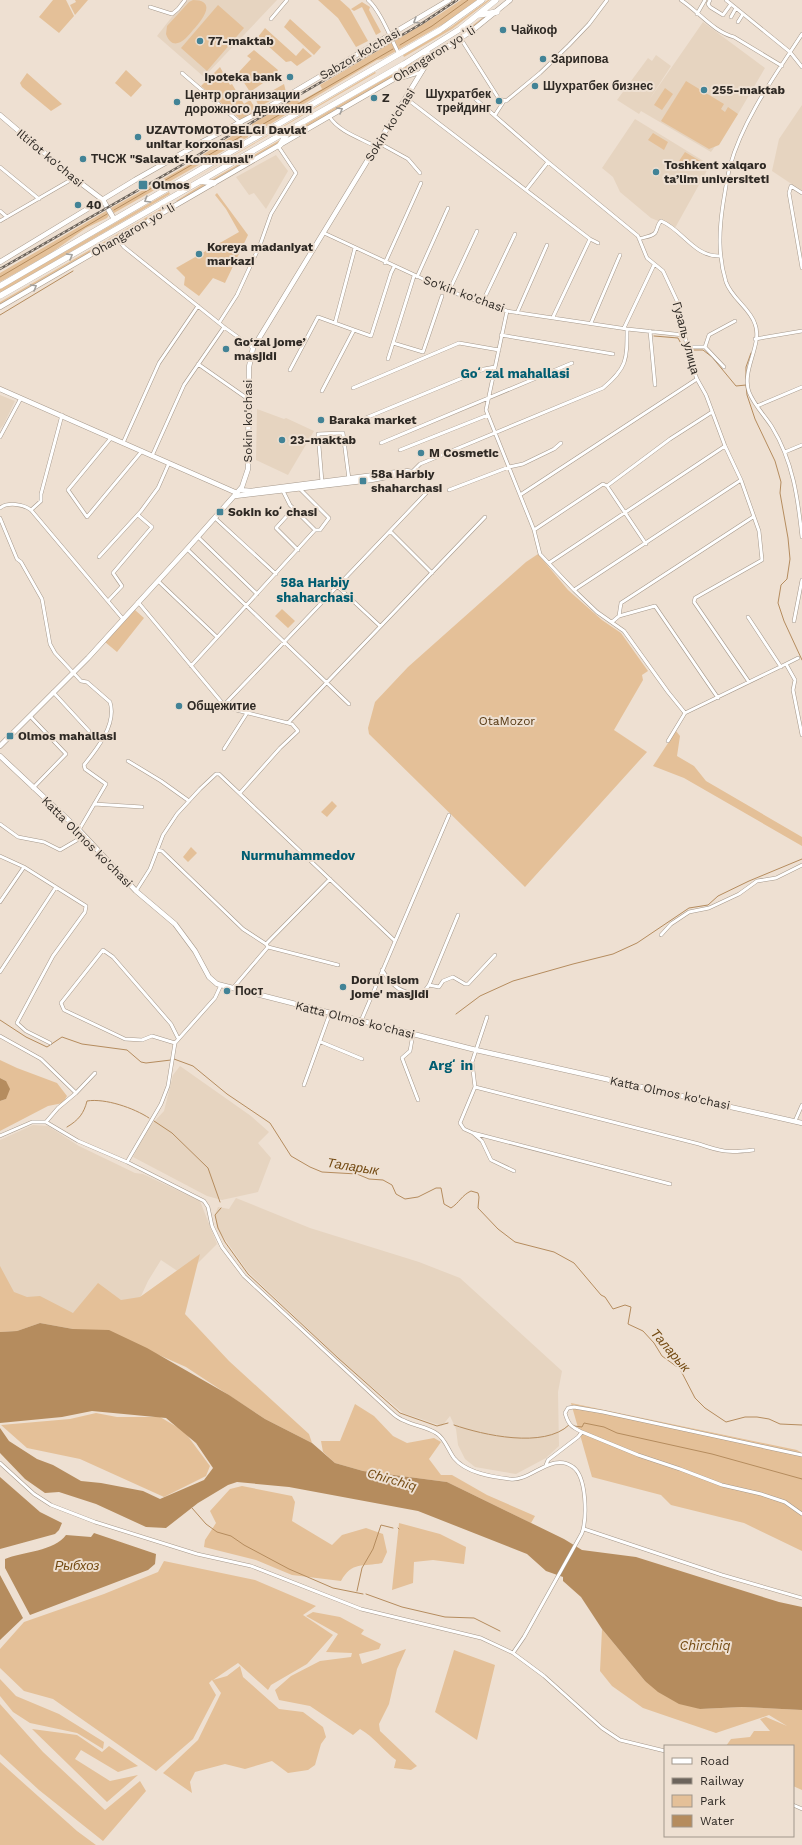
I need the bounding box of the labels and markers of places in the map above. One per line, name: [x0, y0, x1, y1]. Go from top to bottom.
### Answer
place label: Чайкоф: [511, 23, 558, 37]
marker: Чайкоф: [498, 25, 508, 35]
place label: 77-maktab: [208, 34, 274, 48]
marker: 77-maktab: [195, 36, 205, 46]
place label: Зарипова: [551, 52, 609, 66]
marker: Зарипова: [538, 54, 548, 64]
place label: Ipoteka bank: [204, 70, 283, 84]
marker: Ipoteka bank: [285, 72, 295, 82]
place label: Шухратбек бизнес: [543, 79, 653, 93]
marker: Шухратбек бизнес: [530, 81, 540, 91]
place label: 255-maktab: [712, 83, 785, 97]
marker: 255-maktab: [699, 85, 709, 95]
place label: Шухратбек трейдинг: [425, 87, 492, 115]
place label: Центр организации дорожного движения: [185, 88, 312, 116]
place label: Z: [382, 91, 390, 105]
marker: Z: [369, 93, 379, 103]
marker: Шухратбек трейдинг: [494, 96, 504, 106]
marker: Центр организации дорожного движения: [172, 97, 182, 107]
place label: UZAVTOMOTOBELGI Davlat unitar korxonasi: [146, 123, 307, 151]
marker: UZAVTOMOTOBELGI Davlat unitar korxonasi: [133, 132, 143, 142]
place label: ТЧСЖ "Salavat-Kommunal": [91, 152, 253, 166]
marker: ТЧСЖ "Salavat-Kommunal": [78, 154, 88, 164]
place label: Toshkent xalqaro ta’lim universiteti: [664, 158, 769, 186]
marker: Toshkent xalqaro ta’lim universiteti: [651, 167, 661, 177]
place label: Olmos: [152, 178, 190, 192]
marker: Olmos: [137, 179, 149, 191]
place label: 40: [86, 198, 102, 212]
marker: 40: [73, 200, 83, 210]
place label: Koreya madaniyat markazi: [207, 240, 314, 268]
marker: Koreya madaniyat markazi: [194, 249, 204, 259]
place label: Go‘zal jome’ masjidi: [234, 335, 306, 363]
marker: Go‘zal jome’ masjidi: [221, 344, 231, 354]
place label: Baraka market: [329, 413, 417, 427]
marker: Baraka market: [316, 415, 326, 425]
place label: 23-maktab: [290, 433, 357, 447]
marker: 23-maktab: [277, 435, 287, 445]
place label: M Cosmetic: [429, 446, 499, 460]
marker: M Cosmetic: [416, 448, 426, 458]
place label: 58a Harbiy shaharchasi: [371, 467, 442, 495]
marker: 58a Harbiy shaharchasi: [358, 476, 368, 486]
place label: Sokin koʻchasi: [228, 505, 317, 519]
marker: Sokin koʻchasi: [215, 507, 225, 517]
place label: Общежитие: [187, 699, 257, 713]
marker: Общежитие: [174, 701, 184, 711]
place label: Olmos mahallasi: [18, 729, 116, 743]
marker: Olmos mahallasi: [5, 731, 15, 741]
place label: Dorul Islom jome' masjidi: [349, 973, 429, 1001]
marker: Dorul Islom jome' masjidi: [338, 982, 348, 992]
place label: Пост: [235, 984, 263, 998]
marker: Пост: [222, 986, 232, 996]

